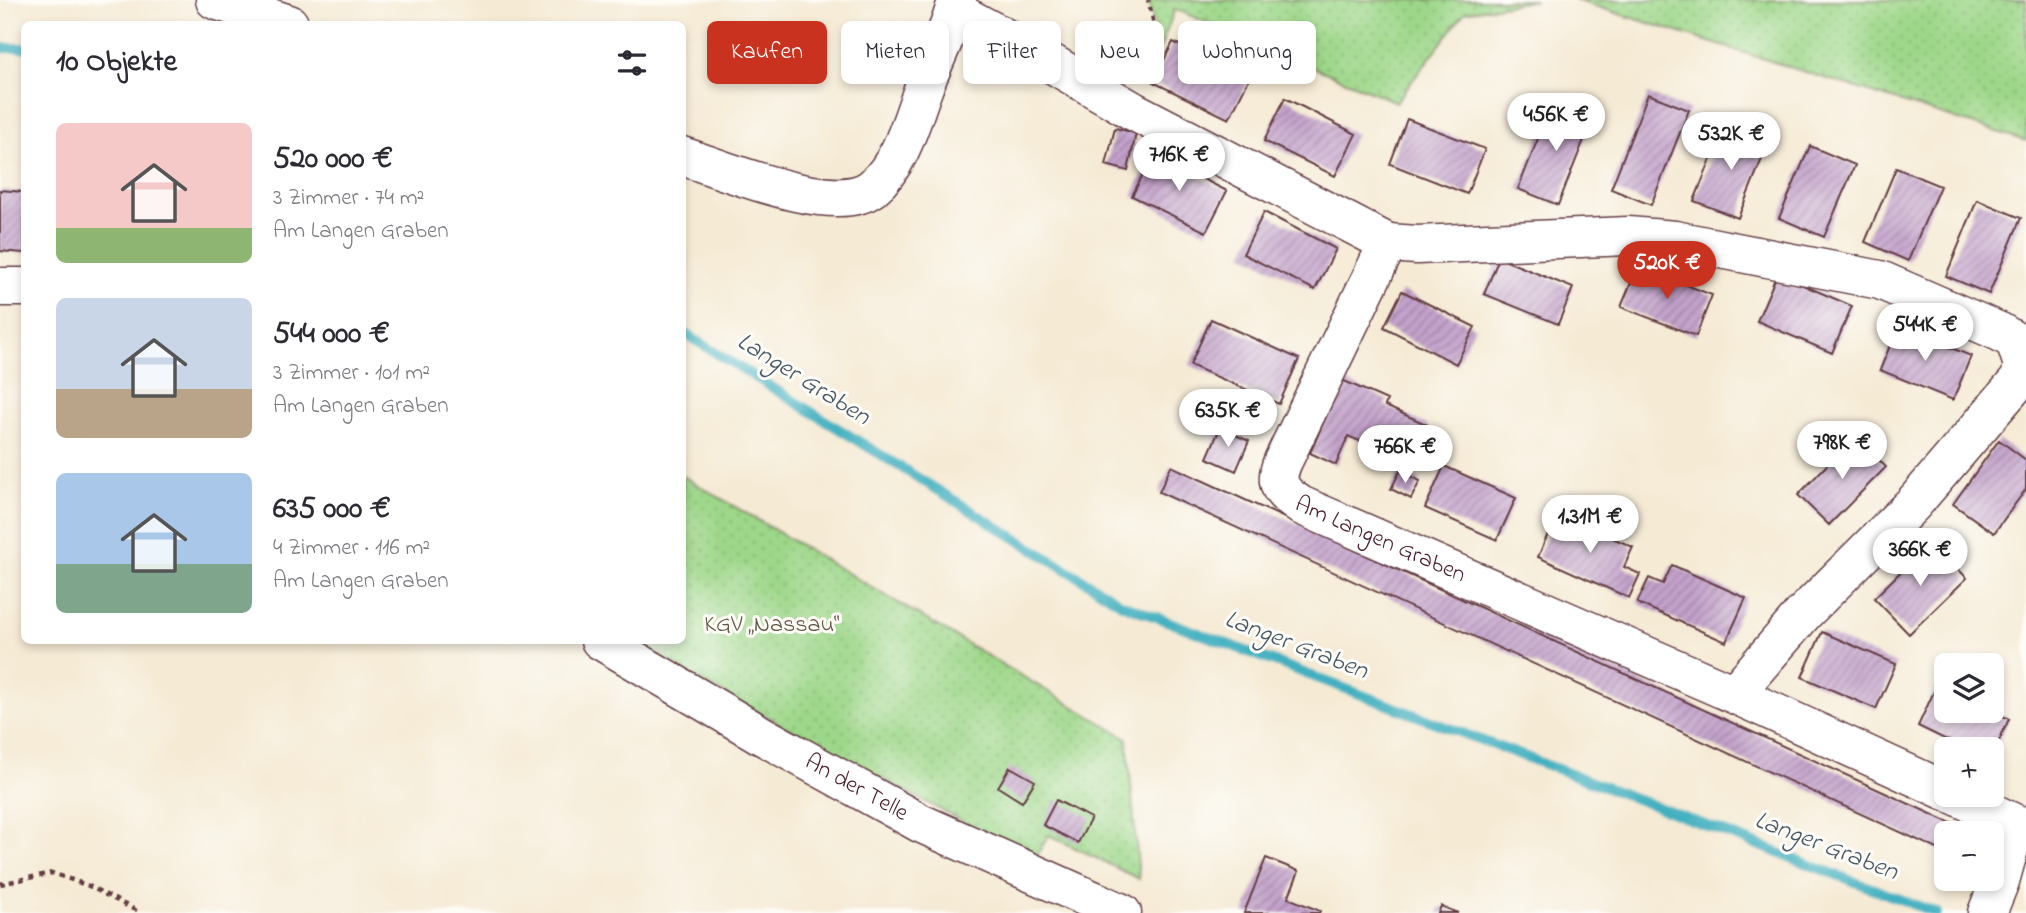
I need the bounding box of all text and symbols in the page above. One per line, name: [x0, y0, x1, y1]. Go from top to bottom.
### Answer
chip: Kaufen: [707, 21, 827, 84]
chip: Mieten: [841, 21, 949, 84]
chip: Filter: [963, 21, 1061, 84]
chip: Neu: [1075, 21, 1164, 84]
chip: Wohnung: [1178, 21, 1316, 84]
text: 10 Objekte: [56, 41, 177, 85]
icon: filters: [613, 44, 651, 82]
pin: 456K €: [1499, 94, 1613, 153]
text: 456K €: [1523, 99, 1589, 132]
pin: 532K €: [1674, 113, 1788, 172]
text: 532K €: [1697, 118, 1765, 151]
pin: 716K €: [1122, 134, 1236, 193]
text: 520 000 €: [273, 138, 393, 182]
text: 716K €: [1149, 139, 1209, 172]
icon: home: [112, 151, 196, 235]
text: 3 Zimmer · 74 m²: [273, 182, 424, 215]
text: Am Langen Graben: [273, 215, 449, 248]
pin: 520K €: [1610, 242, 1724, 301]
text: 520K €: [1633, 247, 1701, 280]
pin: 544K €: [1868, 304, 1982, 363]
text: 544K €: [1892, 309, 1958, 342]
text: 544 000 €: [273, 313, 390, 357]
water label: Langer Graben: [729, 324, 878, 437]
icon: home: [112, 326, 196, 410]
text: 3 Zimmer · 101 m²: [273, 357, 430, 390]
text: Am Langen Graben: [273, 390, 449, 423]
pin: 635K €: [1171, 390, 1285, 449]
text: 635K €: [1195, 395, 1261, 428]
pin: 798K €: [1785, 421, 1899, 481]
pin: 766K €: [1348, 426, 1462, 485]
text: 798K €: [1813, 427, 1871, 460]
text: 766K €: [1374, 431, 1436, 464]
street label: Am Langen Graben: [1289, 487, 1471, 593]
text: 635 000 €: [273, 488, 391, 532]
pin: 1.31M €: [1525, 496, 1655, 555]
icon: home: [112, 501, 196, 585]
text: 1.31M €: [1558, 501, 1622, 534]
pin: 366K €: [1863, 528, 1977, 588]
text: 4 Zimmer · 116 m²: [273, 532, 430, 565]
text: 366K €: [1889, 534, 1951, 567]
text: Am Langen Graben: [273, 565, 449, 598]
water label: Langer Graben: [1219, 601, 1374, 691]
park label: KGV „Nassau“: [704, 608, 840, 643]
map controls: [1934, 653, 2004, 891]
button: layers: [1934, 653, 2004, 723]
button: +: [1934, 737, 2004, 807]
street label: An der Telle: [798, 745, 915, 831]
water label: Langer Graben: [1749, 802, 1904, 892]
button: −: [1934, 821, 2004, 891]

